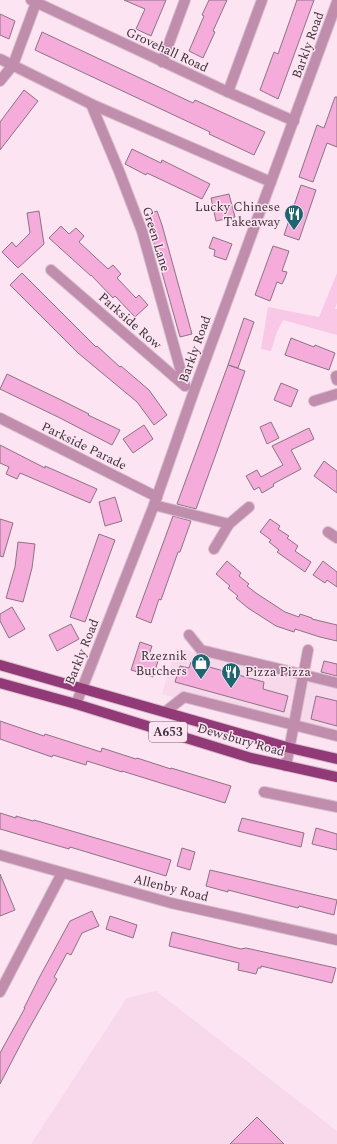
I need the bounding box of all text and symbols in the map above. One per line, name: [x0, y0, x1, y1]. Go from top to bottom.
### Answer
street label: Barkly Road: [287, 9, 329, 81]
street label: Grovehall Road: [123, 22, 211, 78]
place label: Lucky Chinese Takeaway: [195, 197, 281, 232]
restaurant icon: Lucky Chinese Takeaway: [283, 203, 305, 231]
street label: Green Lane: [137, 204, 175, 274]
street label: Parkside Row: [94, 288, 167, 355]
street label: Barkly Road: [174, 313, 216, 385]
street label: Parkside Parade: [38, 417, 130, 475]
street label: Barkly Road: [60, 616, 104, 688]
place label: Rzeznik Butchers: [136, 646, 187, 681]
shop icon: Rzeznik Butchers: [190, 652, 212, 680]
restaurant icon: Pizza Pizza: [220, 661, 242, 689]
place label: Pizza Pizza: [245, 662, 311, 682]
street label: Dewsbury Road: [195, 718, 287, 762]
road number: A653: [149, 722, 187, 742]
street label: Allenby Road: [131, 869, 211, 907]

